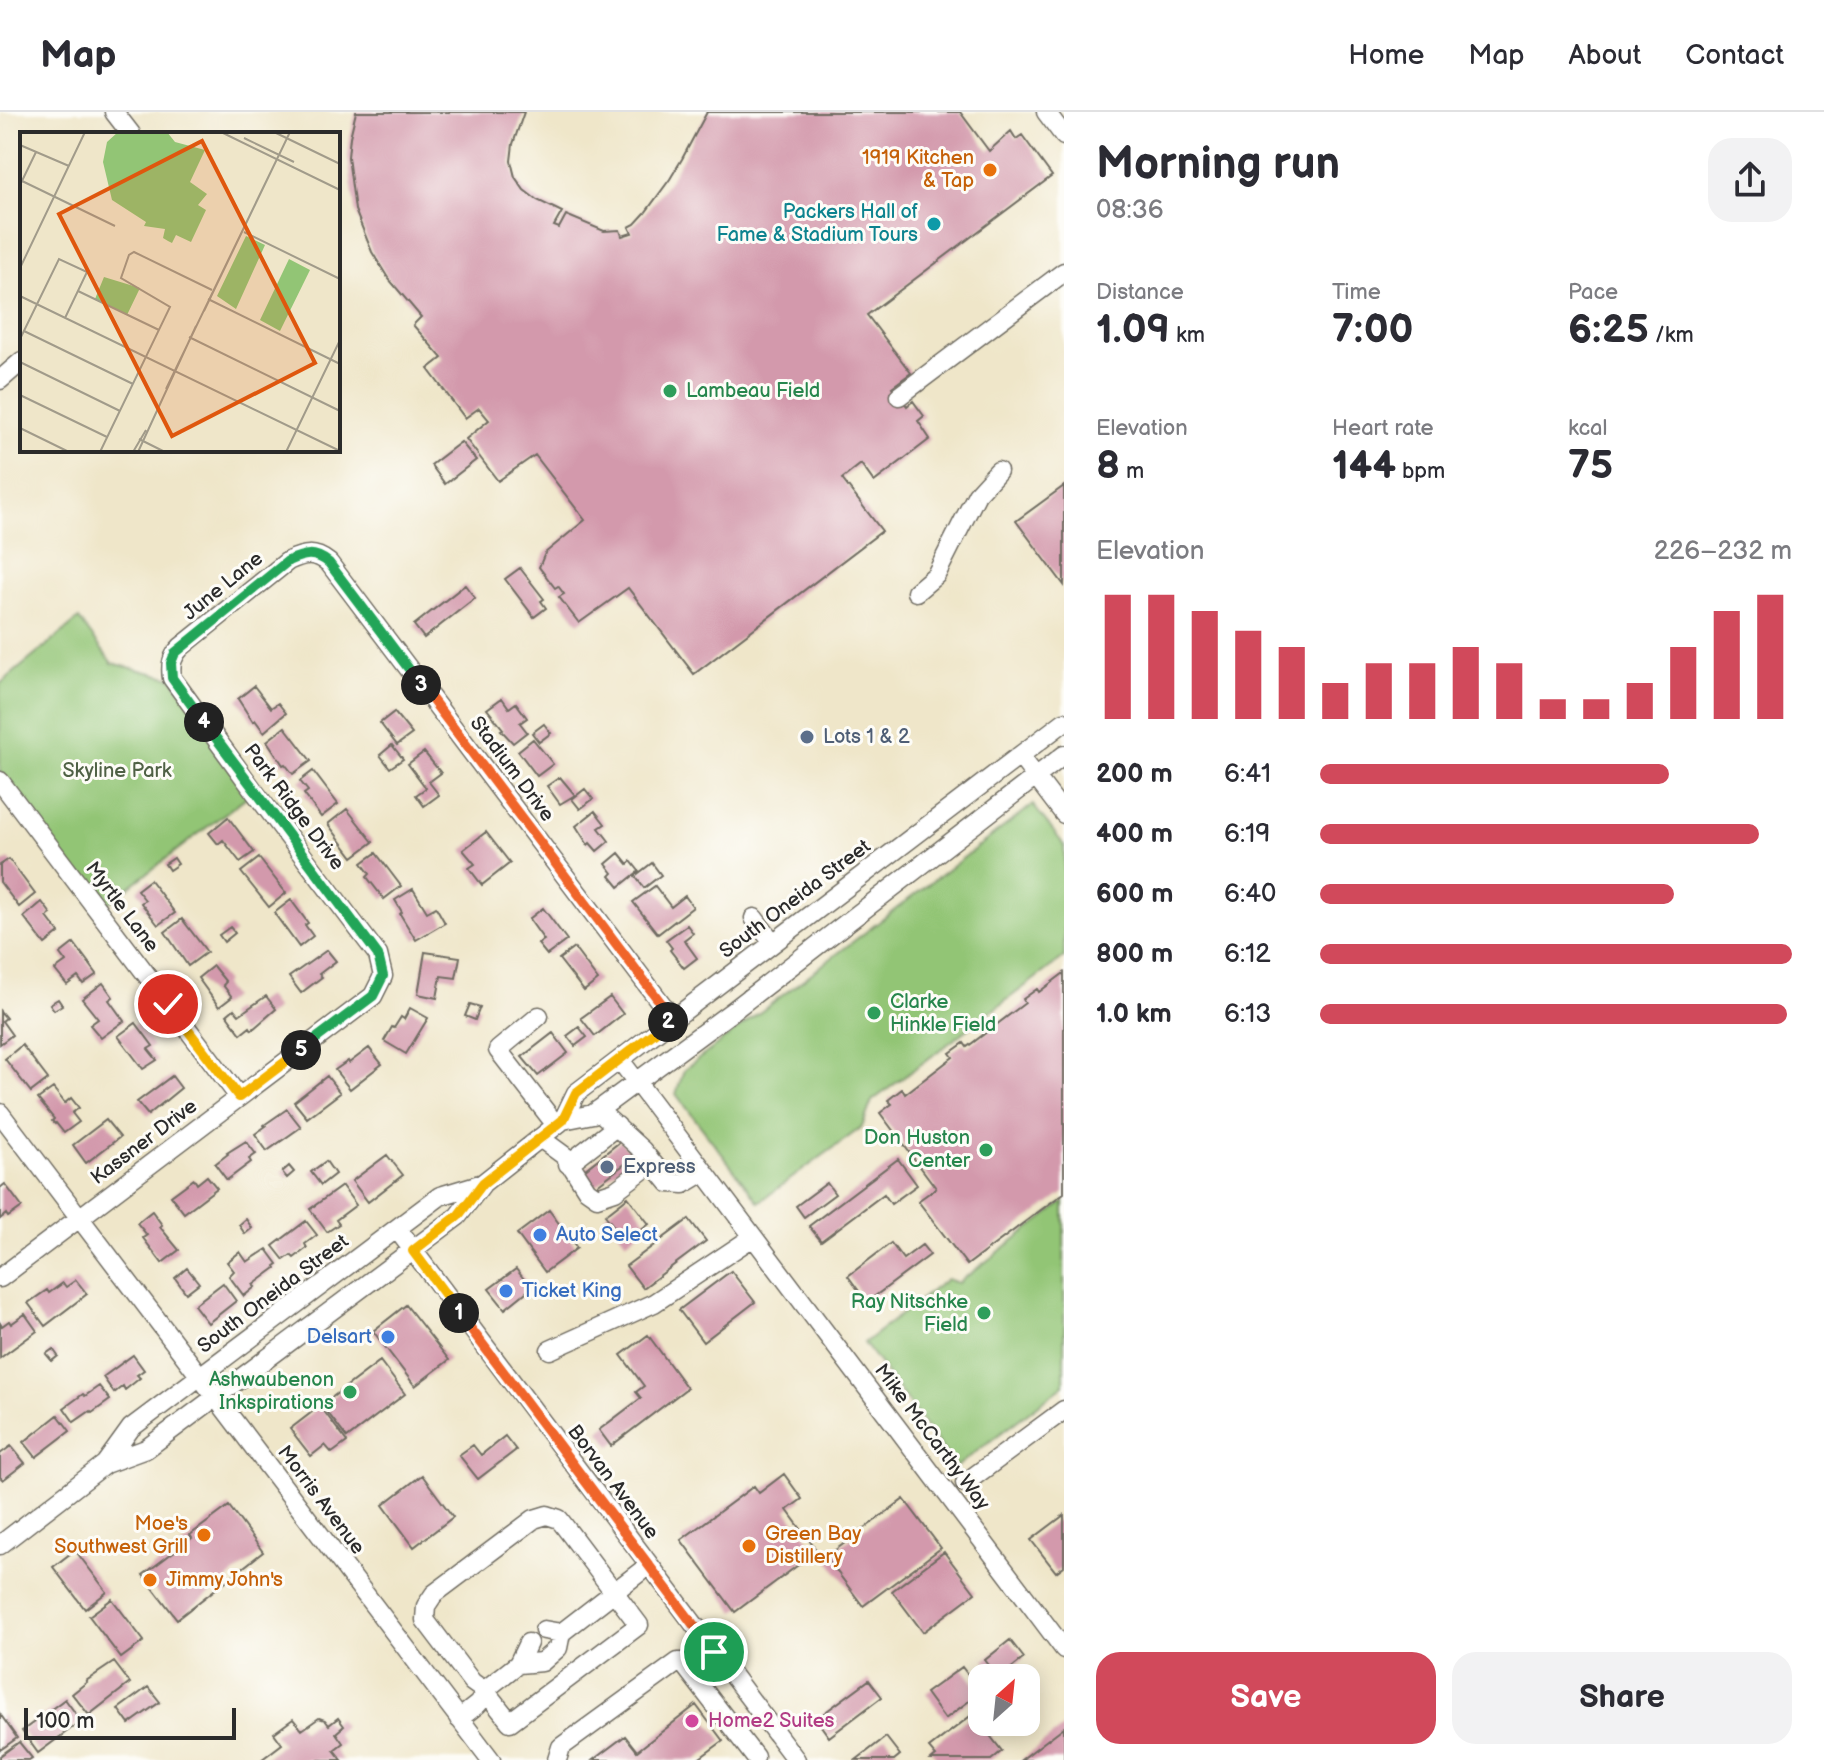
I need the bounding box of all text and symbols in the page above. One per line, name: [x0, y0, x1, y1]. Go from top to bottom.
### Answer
text: Map: [40, 33, 116, 78]
text: Home: [1348, 39, 1424, 72]
text: Map: [1468, 39, 1525, 72]
text: About: [1569, 39, 1641, 72]
text: Contact: [1685, 39, 1784, 72]
inset map: [20, 132, 340, 452]
text: Morning run: [1096, 138, 1340, 191]
button: share: [1708, 138, 1792, 222]
place label: 1919 Kitchen & Tap: [862, 146, 974, 193]
marker: 1919 Kitchen & Tap: [981, 161, 999, 179]
text: 08:36: [1096, 195, 1164, 226]
place label: Packers Hall of Fame & Stadium Tours: [716, 200, 918, 247]
marker: Packers Hall of Fame & Stadium Tours: [925, 215, 943, 233]
text: Distance: [1096, 279, 1184, 306]
text: Time: [1332, 279, 1381, 306]
text: Pace: [1568, 279, 1618, 306]
text: 1.09: [1096, 306, 1170, 354]
text: 7:00: [1332, 306, 1414, 354]
text: 6:25: [1568, 306, 1649, 354]
text: km: [1170, 322, 1205, 349]
text: /km: [1649, 322, 1694, 349]
place label: Lambeau Field: [686, 379, 820, 403]
marker: Lambeau Field: [661, 382, 679, 400]
text: Elevation: [1096, 415, 1188, 442]
text: Heart rate: [1332, 415, 1434, 442]
text: kcal: [1568, 415, 1607, 442]
text: 8: [1096, 442, 1120, 490]
text: 144: [1332, 442, 1396, 490]
text: 75: [1568, 442, 1613, 490]
text: m: [1120, 458, 1144, 485]
text: bpm: [1396, 458, 1445, 485]
text: Elevation: [1096, 536, 1204, 567]
text: 226–232 m: [1654, 536, 1792, 567]
street label: June Lane: [178, 547, 268, 625]
pin: 3: [401, 665, 441, 705]
text: 3: [415, 671, 427, 698]
pin: 4: [184, 702, 224, 742]
text: 4: [198, 708, 210, 735]
street label: Stadium Drive: [465, 712, 559, 826]
place label: Lots 1 & 2: [823, 725, 910, 749]
marker: Lots 1 & 2: [798, 728, 816, 746]
street label: Park Ridge Drive: [239, 739, 349, 875]
park label: Skyline Park: [62, 759, 172, 783]
text: 200 m: [1096, 759, 1173, 790]
text: 6:41: [1224, 759, 1271, 790]
text: 400 m: [1096, 819, 1173, 850]
text: 6:19: [1224, 819, 1270, 850]
street label: South Oneida Street: [715, 834, 875, 964]
street label: Myrtle Lane: [80, 857, 164, 957]
text: 600 m: [1096, 879, 1173, 910]
text: 6:40: [1224, 879, 1276, 910]
text: 800 m: [1096, 939, 1173, 970]
text: 6:12: [1224, 939, 1271, 970]
pin: [134, 970, 202, 1038]
icon: check: [146, 982, 190, 1026]
place label: Clarke Hinkle Field: [890, 990, 996, 1037]
text: 1.0 km: [1096, 999, 1172, 1030]
text: 6:13: [1224, 999, 1271, 1030]
pin: 2: [648, 1002, 688, 1042]
marker: Clarke Hinkle Field: [865, 1004, 883, 1022]
text: 2: [661, 1008, 675, 1035]
pin: 5: [281, 1030, 321, 1070]
text: 5: [295, 1036, 307, 1063]
street label: Kassner Drive: [86, 1094, 202, 1190]
place label: Don Huston Center: [864, 1126, 971, 1173]
marker: Don Huston Center: [977, 1141, 995, 1159]
place label: Express: [623, 1155, 696, 1179]
marker: Express: [598, 1158, 616, 1176]
place label: Auto Select: [556, 1223, 658, 1247]
marker: Auto Select: [531, 1226, 549, 1244]
street label: South Oneida Street: [193, 1229, 353, 1359]
place label: Ticket King: [522, 1279, 622, 1303]
marker: Ticket King: [497, 1282, 515, 1300]
place label: Ray Nitschke Field: [851, 1290, 968, 1337]
pin: 1: [439, 1293, 479, 1333]
text: 1: [454, 1299, 464, 1326]
marker: Ray Nitschke Field: [975, 1304, 993, 1322]
place label: Delsart: [307, 1325, 372, 1349]
marker: Delsart: [379, 1328, 397, 1346]
street label: Mike McCarthy Way: [869, 1359, 995, 1515]
place label: Ashwaubenon Inkspirations: [209, 1368, 334, 1415]
marker: Ashwaubenon Inkspirations: [341, 1383, 359, 1401]
street label: Borvan Avenue: [562, 1420, 664, 1544]
street label: Morris Avenue: [272, 1441, 370, 1559]
place label: Moe's Southwest Grill: [54, 1512, 188, 1559]
place label: Green Bay Distillery: [765, 1522, 861, 1569]
marker: Moe's Southwest Grill: [195, 1526, 213, 1544]
marker: Green Bay Distillery: [740, 1537, 758, 1555]
place label: Jimmy John's: [166, 1568, 283, 1592]
marker: Jimmy John's: [141, 1571, 159, 1589]
pin: [680, 1618, 748, 1686]
icon: arrive: [692, 1630, 736, 1674]
button: Save: [1096, 1652, 1436, 1744]
button: Share: [1452, 1652, 1792, 1744]
north arrow: [968, 1664, 1040, 1736]
map controls: [968, 1664, 1040, 1736]
scale bar: [24, 1704, 236, 1740]
text: 100 m: [36, 1708, 95, 1735]
place label: Home2 Suites: [708, 1709, 834, 1733]
marker: Home2 Suites: [683, 1712, 701, 1730]

